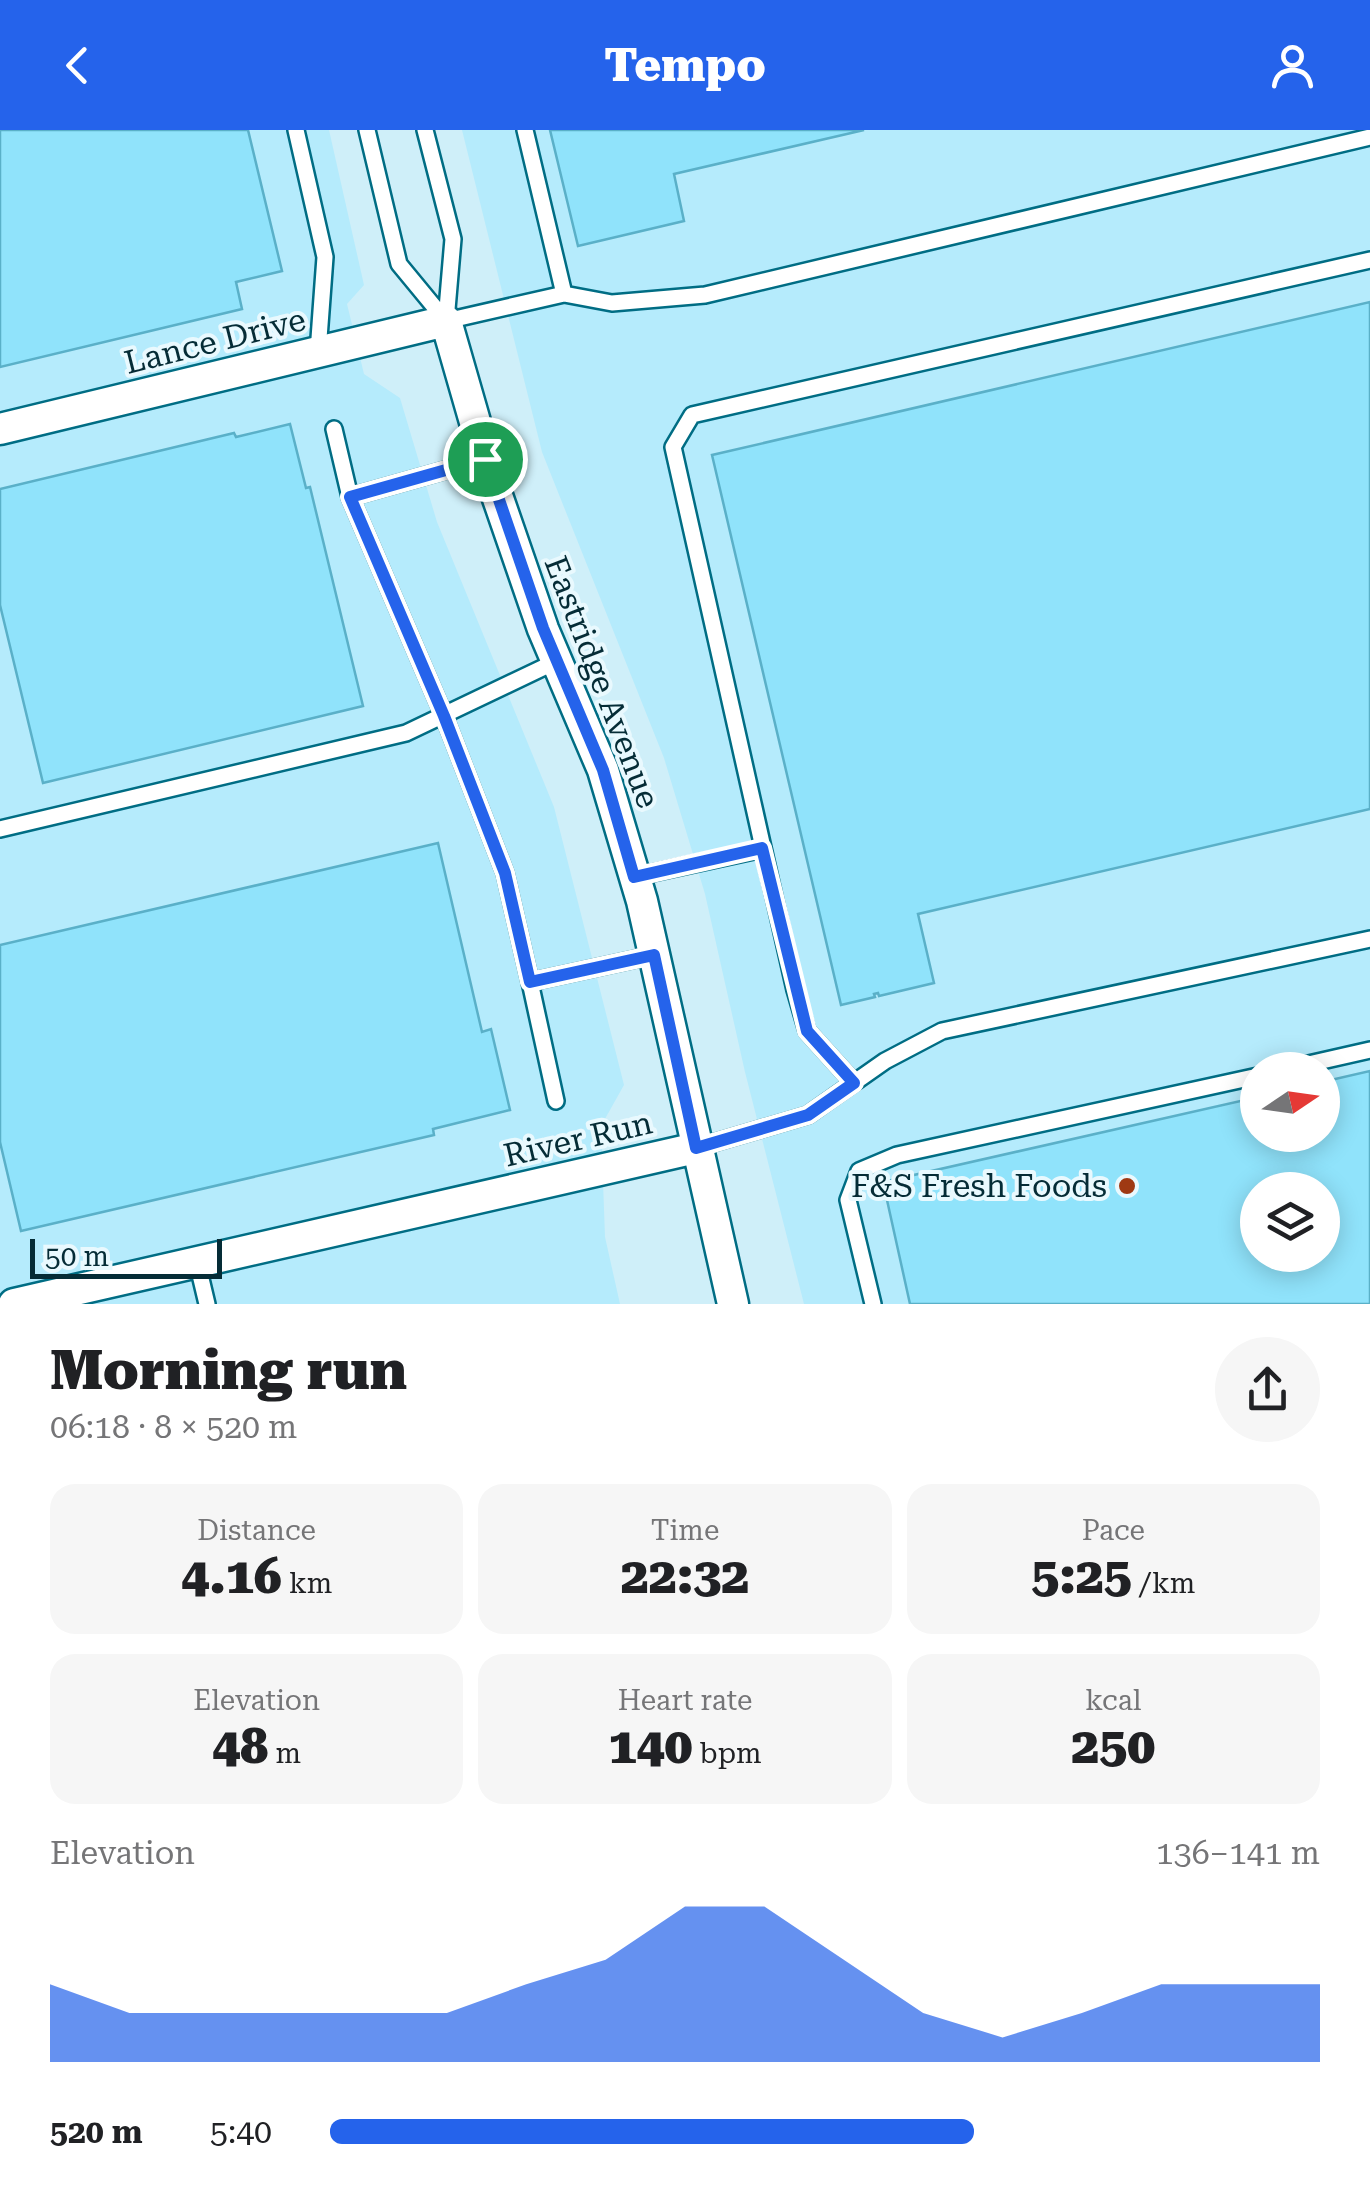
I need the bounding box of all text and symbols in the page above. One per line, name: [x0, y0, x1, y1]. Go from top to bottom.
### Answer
icon: back: [50, 38, 105, 93]
icon: person: [1265, 38, 1320, 93]
text: Tempo: [604, 39, 766, 92]
street label: Lance Drive: [121, 300, 309, 382]
pin: [443, 417, 528, 502]
icon: arrive: [458, 432, 513, 487]
street label: Eastridge Avenue: [536, 551, 668, 813]
north arrow: [1240, 1052, 1340, 1152]
map controls: [1240, 1052, 1340, 1272]
street label: River Run: [500, 1103, 656, 1175]
place label: F&S Fresh Foods: [851, 1167, 1107, 1205]
button: layers: [1240, 1172, 1340, 1272]
marker: F&S Fresh Foods: [1116, 1175, 1138, 1197]
scale bar: [30, 1234, 222, 1278]
text: 50 m: [45, 1240, 109, 1273]
button: share: [1215, 1337, 1320, 1442]
text: Morning run: [50, 1338, 407, 1402]
text: 06:18 · 8 × 520 m: [50, 1408, 297, 1446]
text: Distance: [197, 1514, 316, 1547]
text: Time: [651, 1514, 719, 1547]
text: Pace: [1082, 1514, 1145, 1547]
text: 4.16: [181, 1547, 282, 1605]
text: 22:32: [621, 1547, 749, 1605]
text: 5:25: [1031, 1547, 1132, 1605]
text: km: [282, 1567, 332, 1600]
text: /km: [1132, 1567, 1195, 1600]
text: Elevation: [193, 1684, 320, 1717]
text: Heart rate: [618, 1684, 752, 1717]
text: kcal: [1085, 1684, 1142, 1717]
text: 48: [212, 1717, 268, 1775]
text: 140: [608, 1717, 692, 1775]
text: 250: [1071, 1717, 1155, 1775]
text: m: [268, 1737, 301, 1770]
text: bpm: [692, 1737, 761, 1770]
text: Elevation: [50, 1834, 195, 1872]
text: 136–141 m: [1156, 1834, 1320, 1872]
text: 520 m: [50, 2113, 143, 2151]
text: 5:40: [210, 2113, 272, 2151]

